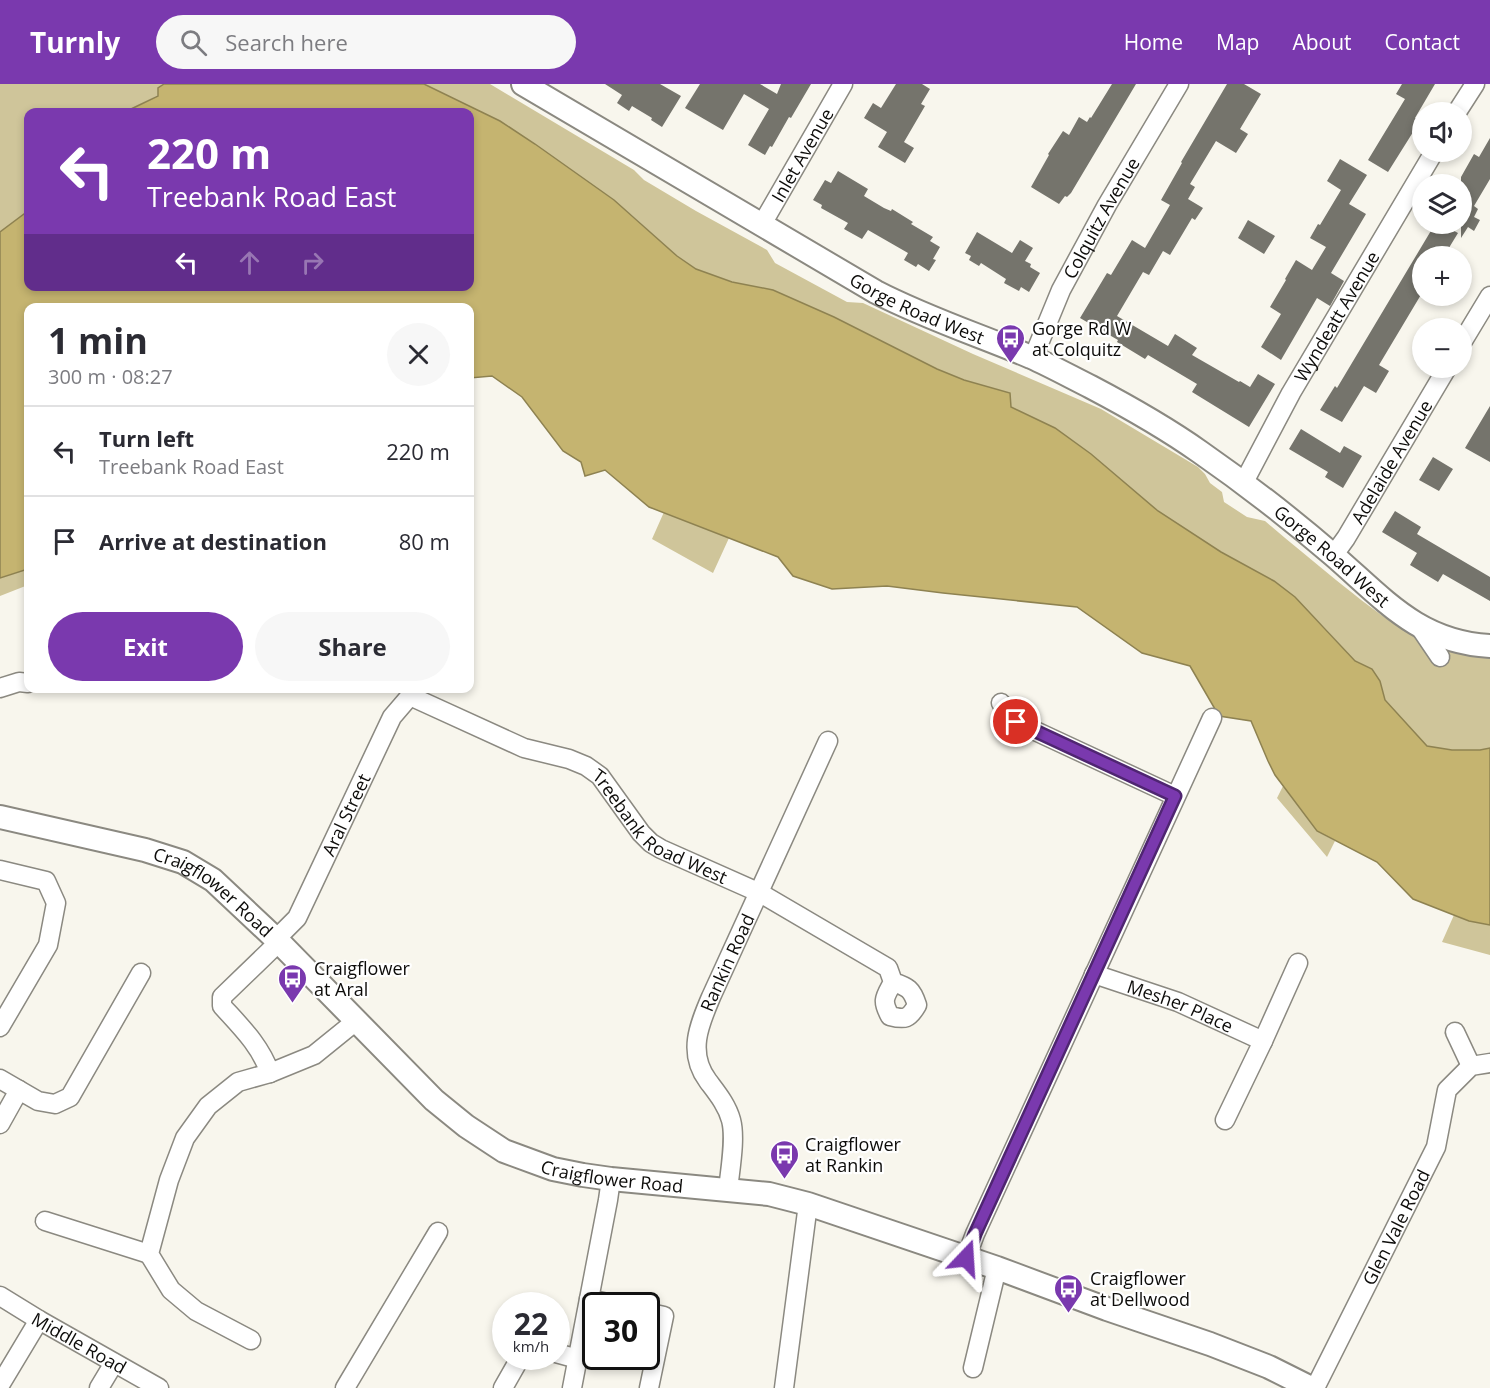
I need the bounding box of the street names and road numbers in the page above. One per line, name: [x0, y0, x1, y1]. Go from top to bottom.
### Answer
street label: Inlet Avenue: [765, 104, 839, 206]
street label: Colquitz Avenue: [1057, 153, 1145, 283]
street label: Wyndeatt Avenue: [1288, 247, 1385, 386]
street label: Gorge Road West: [845, 267, 988, 349]
street label: Adelaide Avenue: [1345, 395, 1437, 528]
street label: Gorge Road West: [1269, 499, 1395, 612]
street label: Treebank Road West: [588, 763, 731, 889]
street label: Aral Street: [316, 770, 376, 860]
street label: Craigflower Road: [150, 841, 278, 942]
street label: Rankin Road: [694, 910, 760, 1015]
street label: Mesher Place: [1124, 974, 1237, 1038]
street label: Craigflower Road: [537, 1154, 684, 1198]
street label: Glen Vale Road: [1357, 1165, 1435, 1289]
street label: Middle Road: [28, 1306, 131, 1379]

